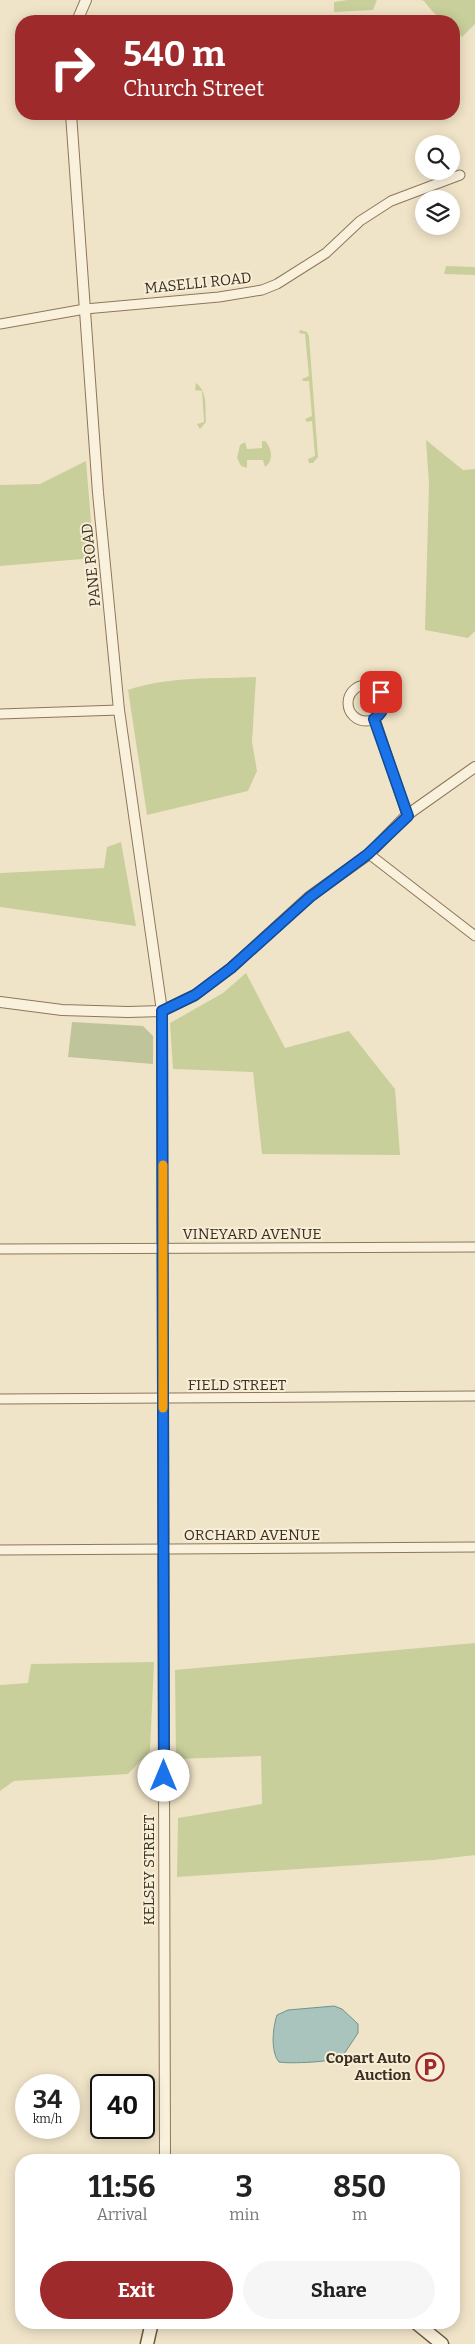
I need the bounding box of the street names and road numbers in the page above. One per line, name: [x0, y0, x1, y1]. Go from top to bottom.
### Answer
street label: MASELLI ROAD: [144, 268, 252, 298]
street label: PANE ROAD: [78, 522, 104, 608]
street label: VINEYARD AVENUE: [182, 1225, 322, 1243]
street label: FIELD STREET: [188, 1376, 286, 1394]
street label: ORCHARD AVENUE: [184, 1526, 320, 1544]
street label: KELSEY STREET: [140, 1814, 158, 1926]

